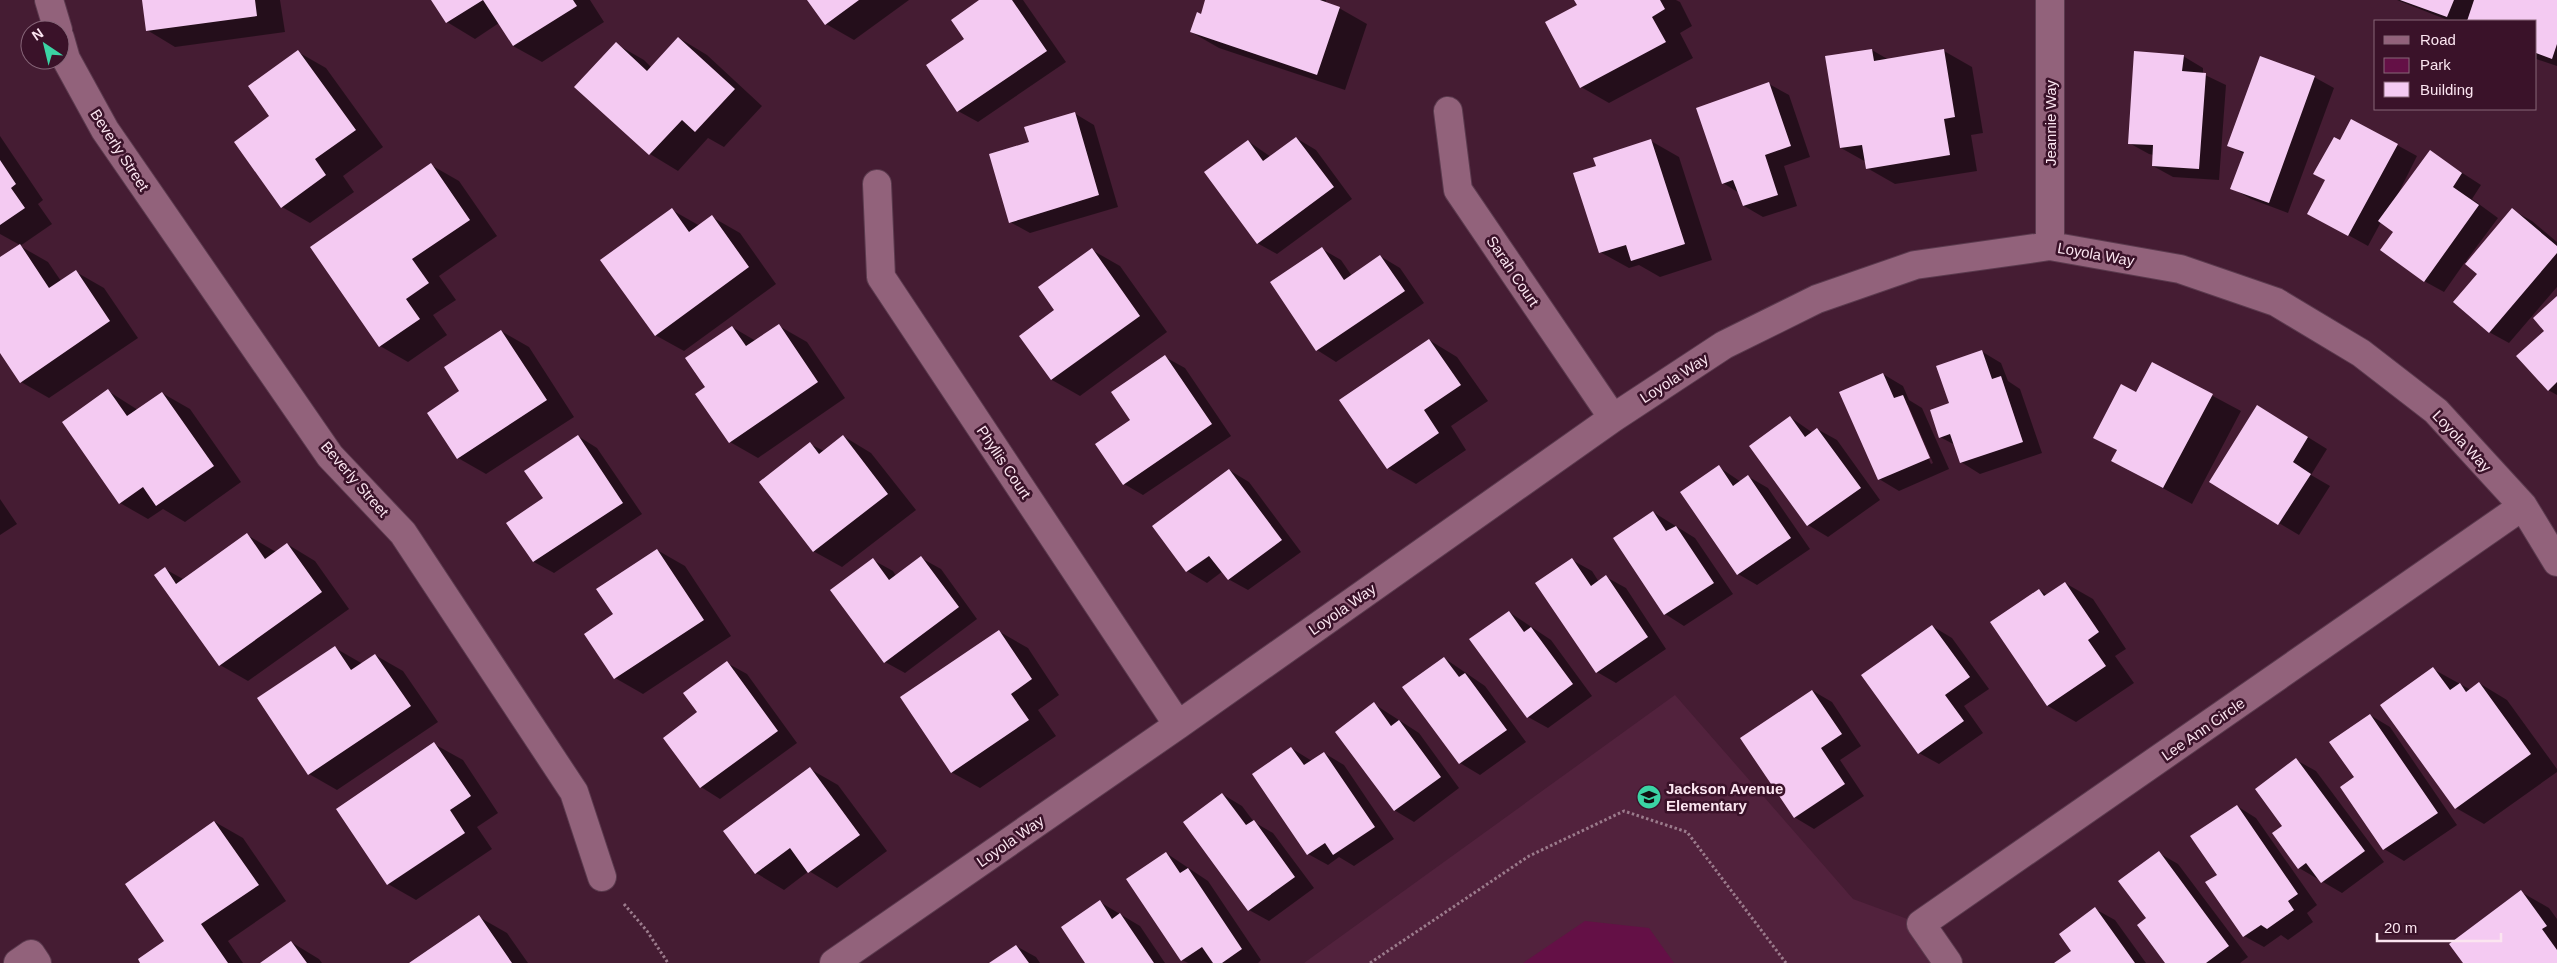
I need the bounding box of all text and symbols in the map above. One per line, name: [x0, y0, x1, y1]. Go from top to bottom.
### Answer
north arrow: [20, 20, 70, 70]
legend: [2374, 20, 2537, 110]
text: N: [29, 25, 46, 44]
text: Road: [2420, 31, 2456, 48]
text: Park: [2420, 56, 2451, 73]
street label: Jeannie Way: [2042, 79, 2059, 166]
text: Building: [2420, 81, 2473, 98]
street label: Beverly Street: [87, 106, 153, 195]
street label: Sarah Court: [1483, 233, 1543, 310]
street label: Loyola Way: [2056, 239, 2136, 269]
street label: Loyola Way: [1637, 349, 1712, 406]
street label: Loyola Way: [2429, 407, 2495, 476]
street label: Phyllis Court: [973, 422, 1035, 502]
street label: Beverly Street: [318, 438, 393, 521]
street label: Loyola Way: [1305, 579, 1379, 638]
street label: Lee Ann Circle: [2158, 694, 2248, 764]
place label: Jackson Avenue Elementary: [1666, 780, 1783, 814]
school or university icon: Jackson Avenue Elementary: [1636, 784, 1662, 810]
street label: Loyola Way: [973, 811, 1047, 870]
scale bar: [2377, 910, 2501, 942]
text: 20 m: [2384, 919, 2417, 936]

